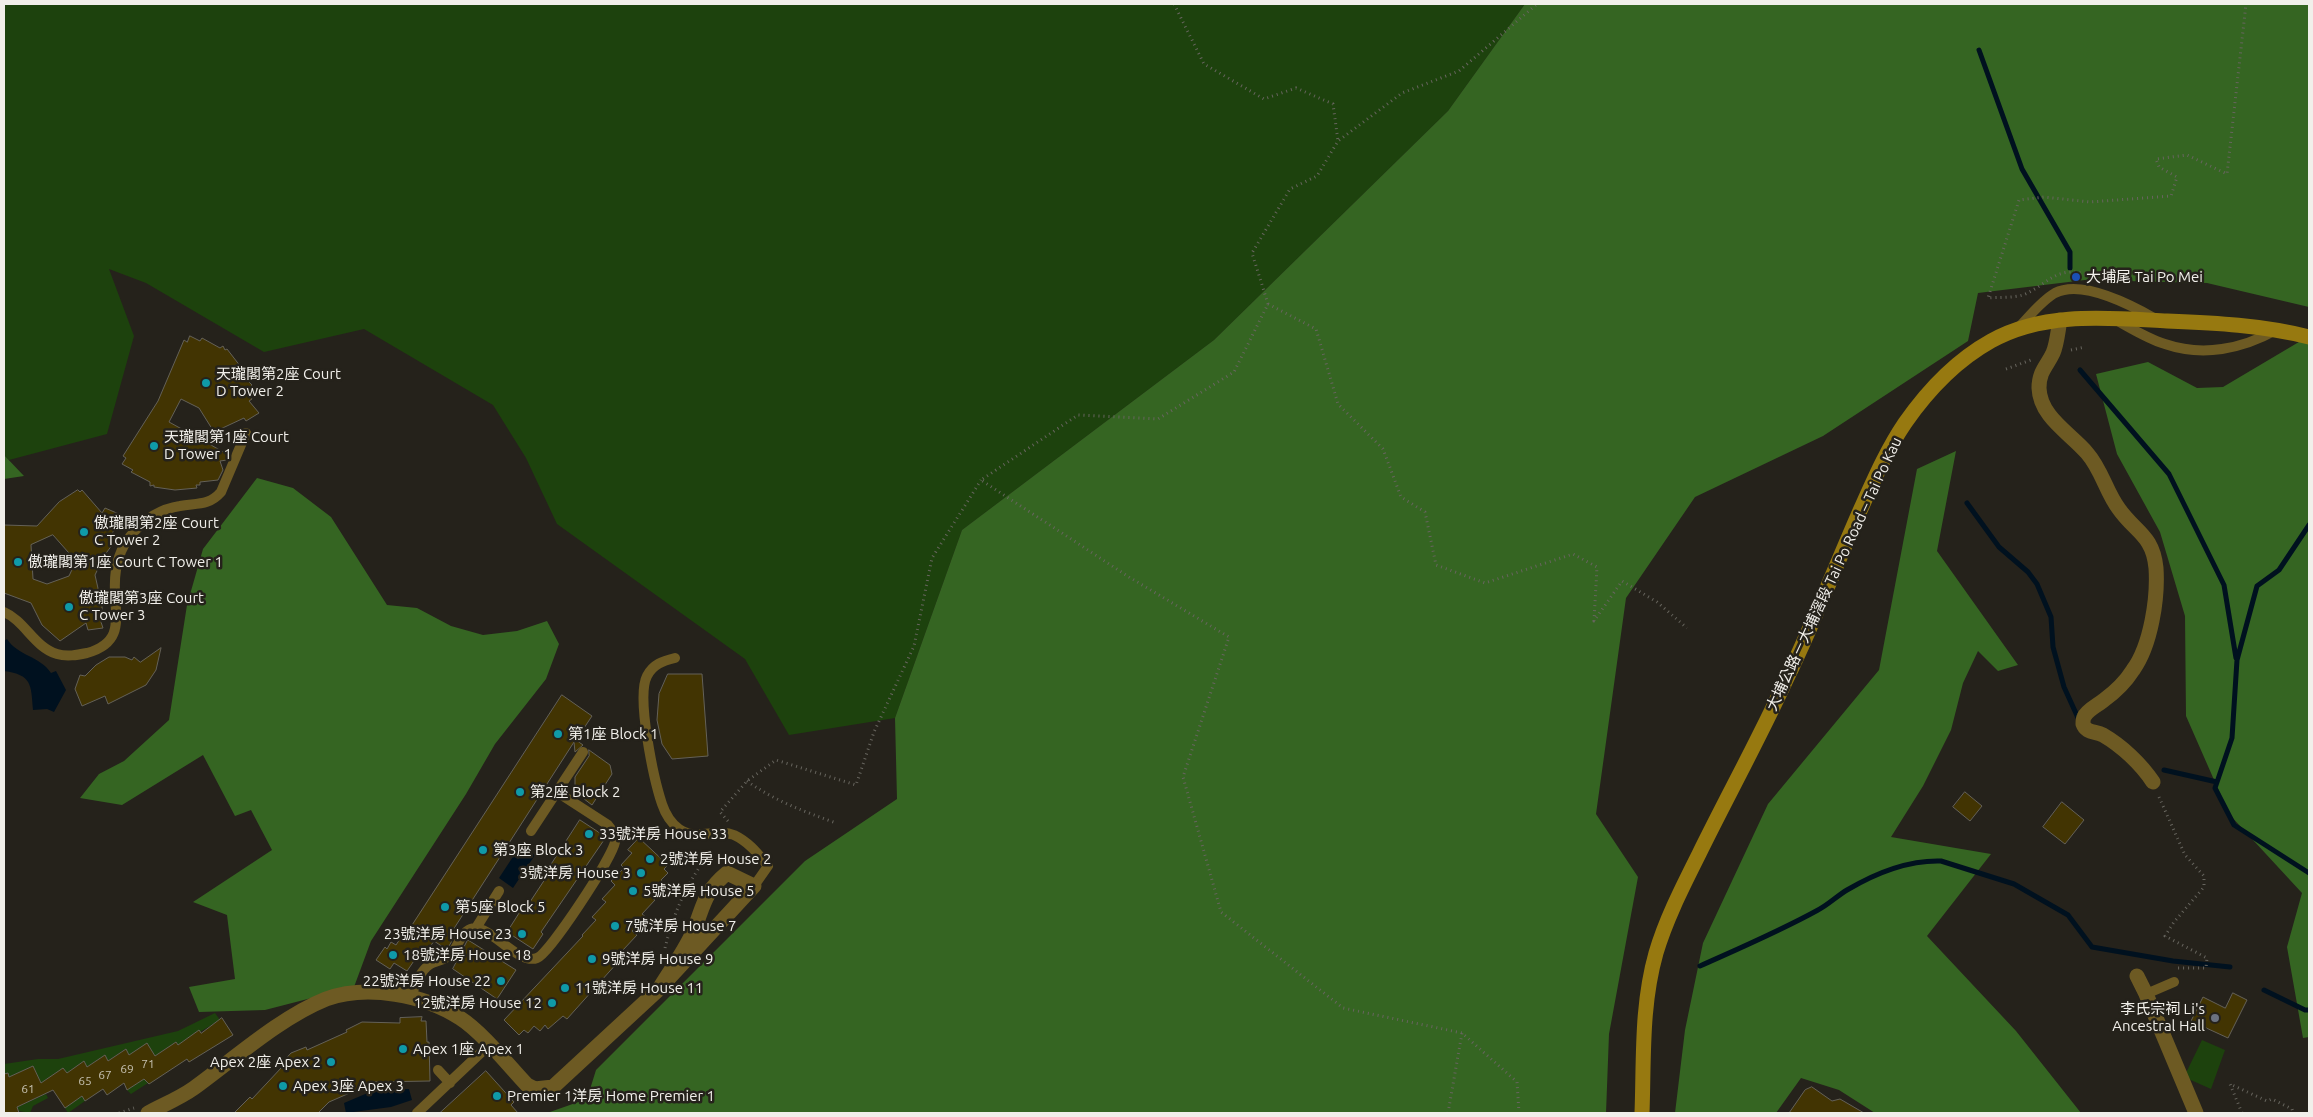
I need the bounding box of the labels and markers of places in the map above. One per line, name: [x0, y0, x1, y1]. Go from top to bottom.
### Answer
place label: 大埔尾 Tai Po Mei: [2086, 268, 2203, 286]
marker: 大埔尾 Tai Po Mei: [2070, 271, 2082, 283]
place label: 天瓏閣第2座 Court D Tower 2: [216, 365, 341, 400]
marker: 天瓏閣第2座 Court D Tower 2: [200, 377, 212, 389]
place label: 天瓏閣第1座 Court D Tower 1: [164, 428, 289, 463]
marker: 天瓏閣第1座 Court D Tower 1: [148, 440, 160, 452]
place label: 傲瓏閣第2座 Court C Tower 2: [94, 514, 219, 549]
marker: 傲瓏閣第2座 Court C Tower 2: [78, 526, 90, 538]
place label: 傲瓏閣第1座 Court C Tower 1: [28, 553, 223, 571]
marker: 傲瓏閣第1座 Court C Tower 1: [12, 556, 24, 568]
place label: 傲瓏閣第3座 Court C Tower 3: [79, 589, 204, 624]
marker: 傲瓏閣第3座 Court C Tower 3: [63, 601, 75, 613]
place label: 第1座 Block 1: [568, 725, 659, 743]
marker: 第1座 Block 1: [552, 728, 564, 740]
place label: 第2座 Block 2: [530, 783, 621, 801]
marker: 第2座 Block 2: [514, 786, 526, 798]
place label: 33號洋房 House 33: [599, 825, 727, 843]
marker: 33號洋房 House 33: [583, 828, 595, 840]
place label: 第3座 Block 3: [493, 841, 584, 859]
marker: 第3座 Block 3: [477, 844, 489, 856]
place label: 2號洋房 House 2: [660, 850, 771, 868]
marker: 2號洋房 House 2: [644, 853, 656, 865]
place label: 3號洋房 House 3: [520, 864, 631, 882]
marker: 3號洋房 House 3: [635, 867, 647, 879]
place label: 5號洋房 House 5: [643, 882, 754, 900]
marker: 5號洋房 House 5: [627, 885, 639, 897]
place label: 第5座 Block 5: [455, 898, 546, 916]
marker: 第5座 Block 5: [439, 901, 451, 913]
place label: 7號洋房 House 7: [625, 917, 736, 935]
marker: 7號洋房 House 7: [609, 920, 621, 932]
place label: 23號洋房 House 23: [384, 925, 512, 943]
marker: 23號洋房 House 23: [516, 928, 528, 940]
place label: 18號洋房 House 18: [403, 946, 531, 964]
marker: 18號洋房 House 18: [387, 949, 399, 961]
place label: 9號洋房 House 9: [602, 950, 713, 968]
marker: 9號洋房 House 9: [586, 953, 598, 965]
place label: 22號洋房 House 22: [363, 972, 491, 990]
marker: 22號洋房 House 22: [495, 975, 507, 987]
place label: 11號洋房 House 11: [575, 979, 703, 997]
marker: 11號洋房 House 11: [559, 982, 571, 994]
place label: 12號洋房 House 12: [414, 994, 542, 1012]
marker: 12號洋房 House 12: [546, 997, 558, 1009]
place label: 李氏宗祠 Li's Ancestral Hall: [2112, 1000, 2205, 1035]
marker: 李氏宗祠 Li's Ancestral Hall: [2209, 1012, 2221, 1024]
place label: Apex 1座 Apex 1: [413, 1040, 524, 1058]
marker: Apex 1座 Apex 1: [397, 1043, 409, 1055]
place label: Apex 2座 Apex 2: [210, 1053, 321, 1071]
marker: Apex 2座 Apex 2: [325, 1056, 337, 1068]
place label: Apex 3座 Apex 3: [293, 1077, 404, 1095]
marker: Apex 3座 Apex 3: [277, 1080, 289, 1092]
place label: Premier 1洋房 Home Premier 1: [507, 1087, 715, 1105]
marker: Premier 1洋房 Home Premier 1: [491, 1090, 503, 1102]

